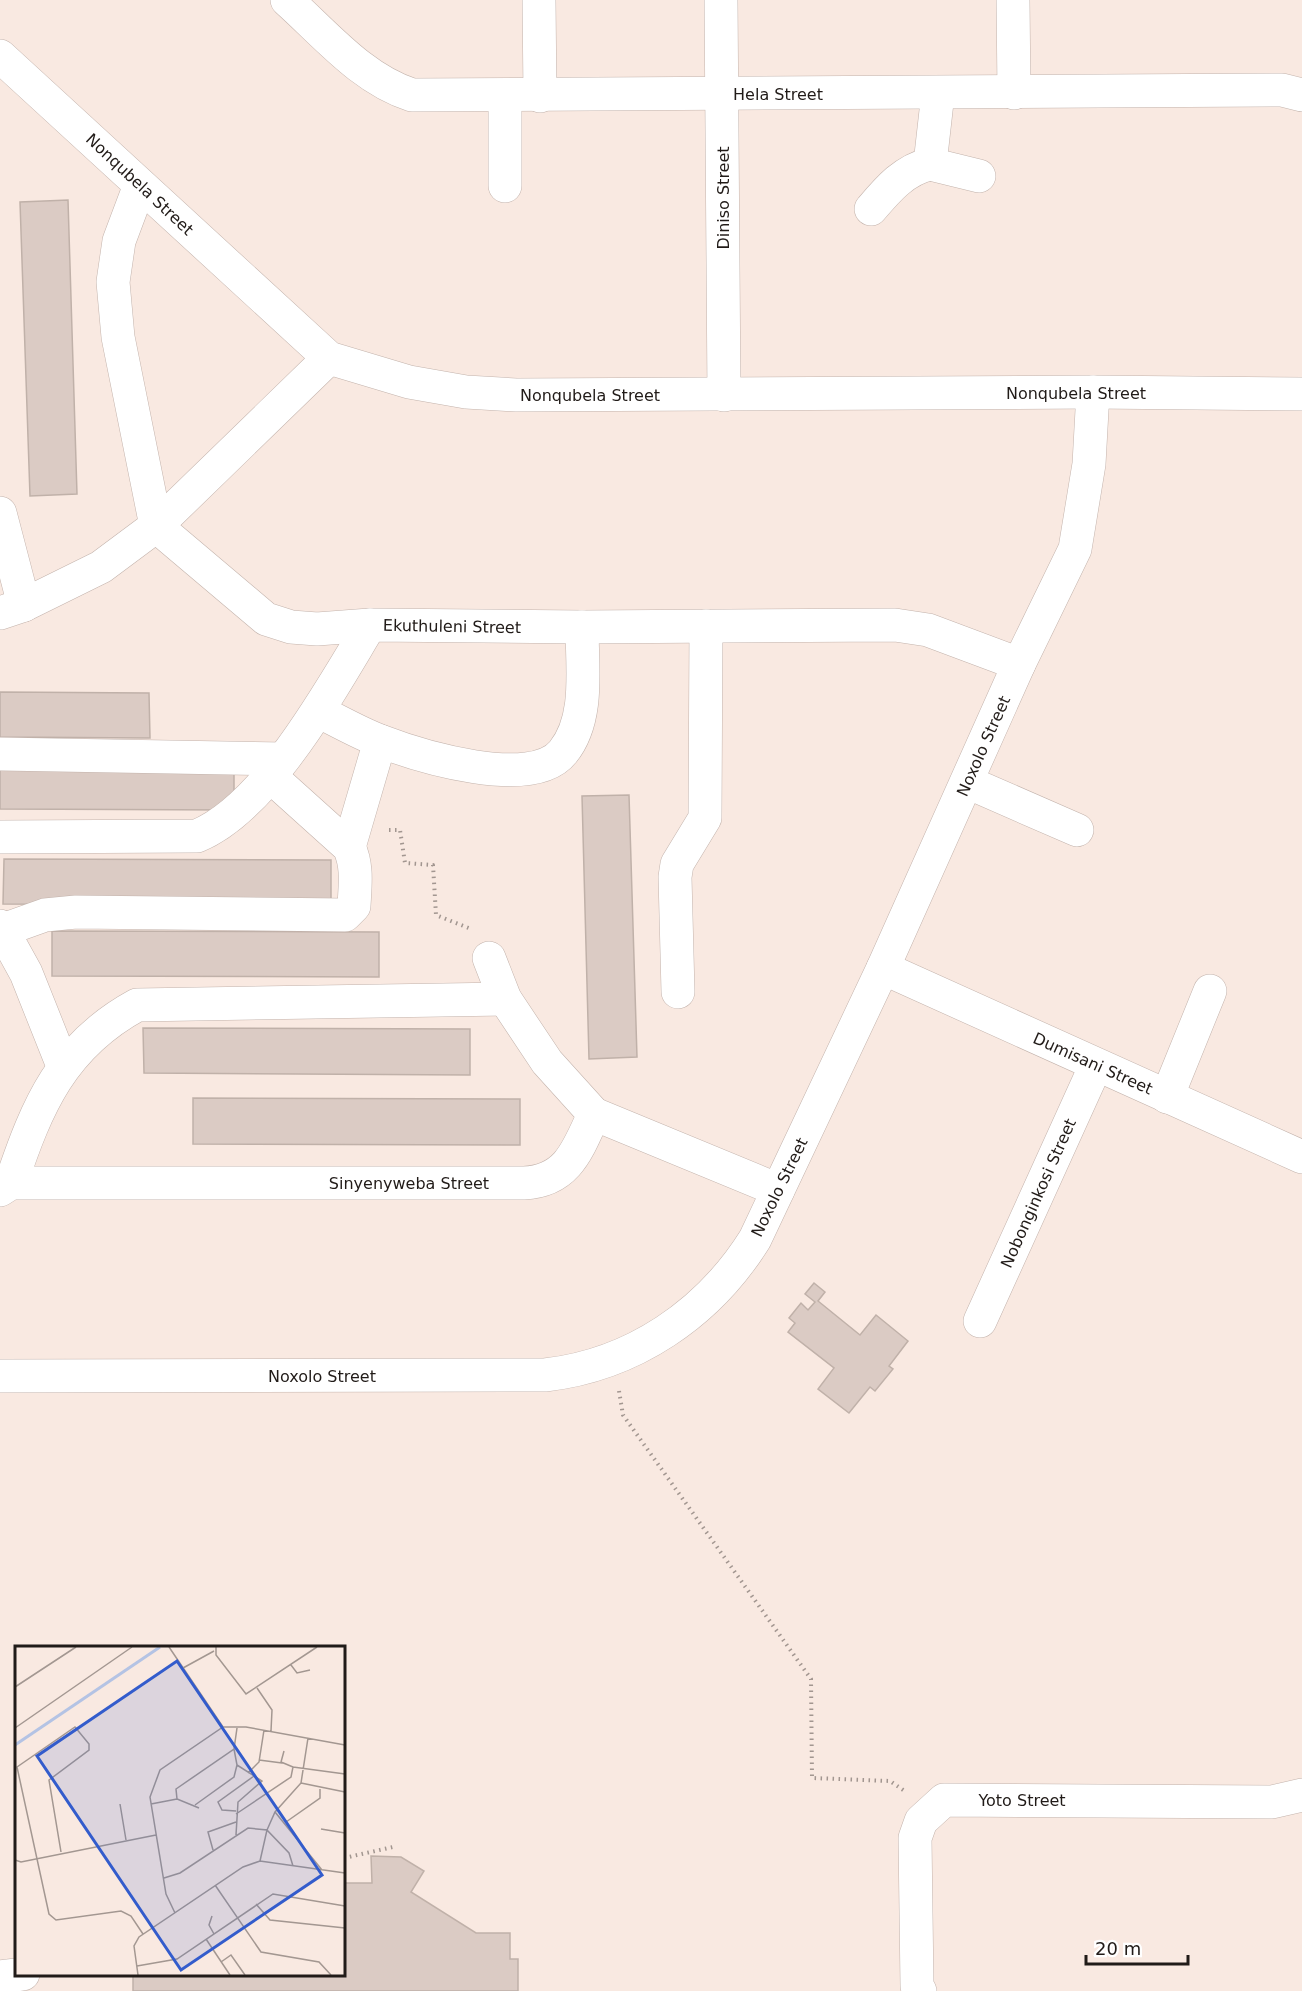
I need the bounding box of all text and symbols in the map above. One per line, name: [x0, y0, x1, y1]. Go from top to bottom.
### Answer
street label: Hela Street: [733, 85, 823, 104]
street label: Nonqubela Street: [82, 130, 197, 239]
street label: Diniso Street: [714, 146, 733, 250]
street label: Nonqubela Street: [1006, 384, 1146, 403]
street label: Nonqubela Street: [520, 386, 660, 405]
street label: Ekuthuleni Street: [383, 616, 521, 637]
street label: Noxolo Street: [953, 693, 1014, 799]
street label: Dumisani Street: [1030, 1029, 1156, 1098]
street label: Nobonginkosi Street: [997, 1116, 1080, 1271]
street label: Noxolo Street: [747, 1135, 812, 1240]
street label: Sinyenyweba Street: [329, 1174, 489, 1193]
street label: Noxolo Street: [268, 1367, 376, 1386]
inset map: [15, 1646, 345, 1976]
street label: Yoto Street: [977, 1791, 1066, 1810]
scale bar: [1086, 1928, 1188, 1966]
text: 20 m: [1095, 1938, 1141, 1959]

